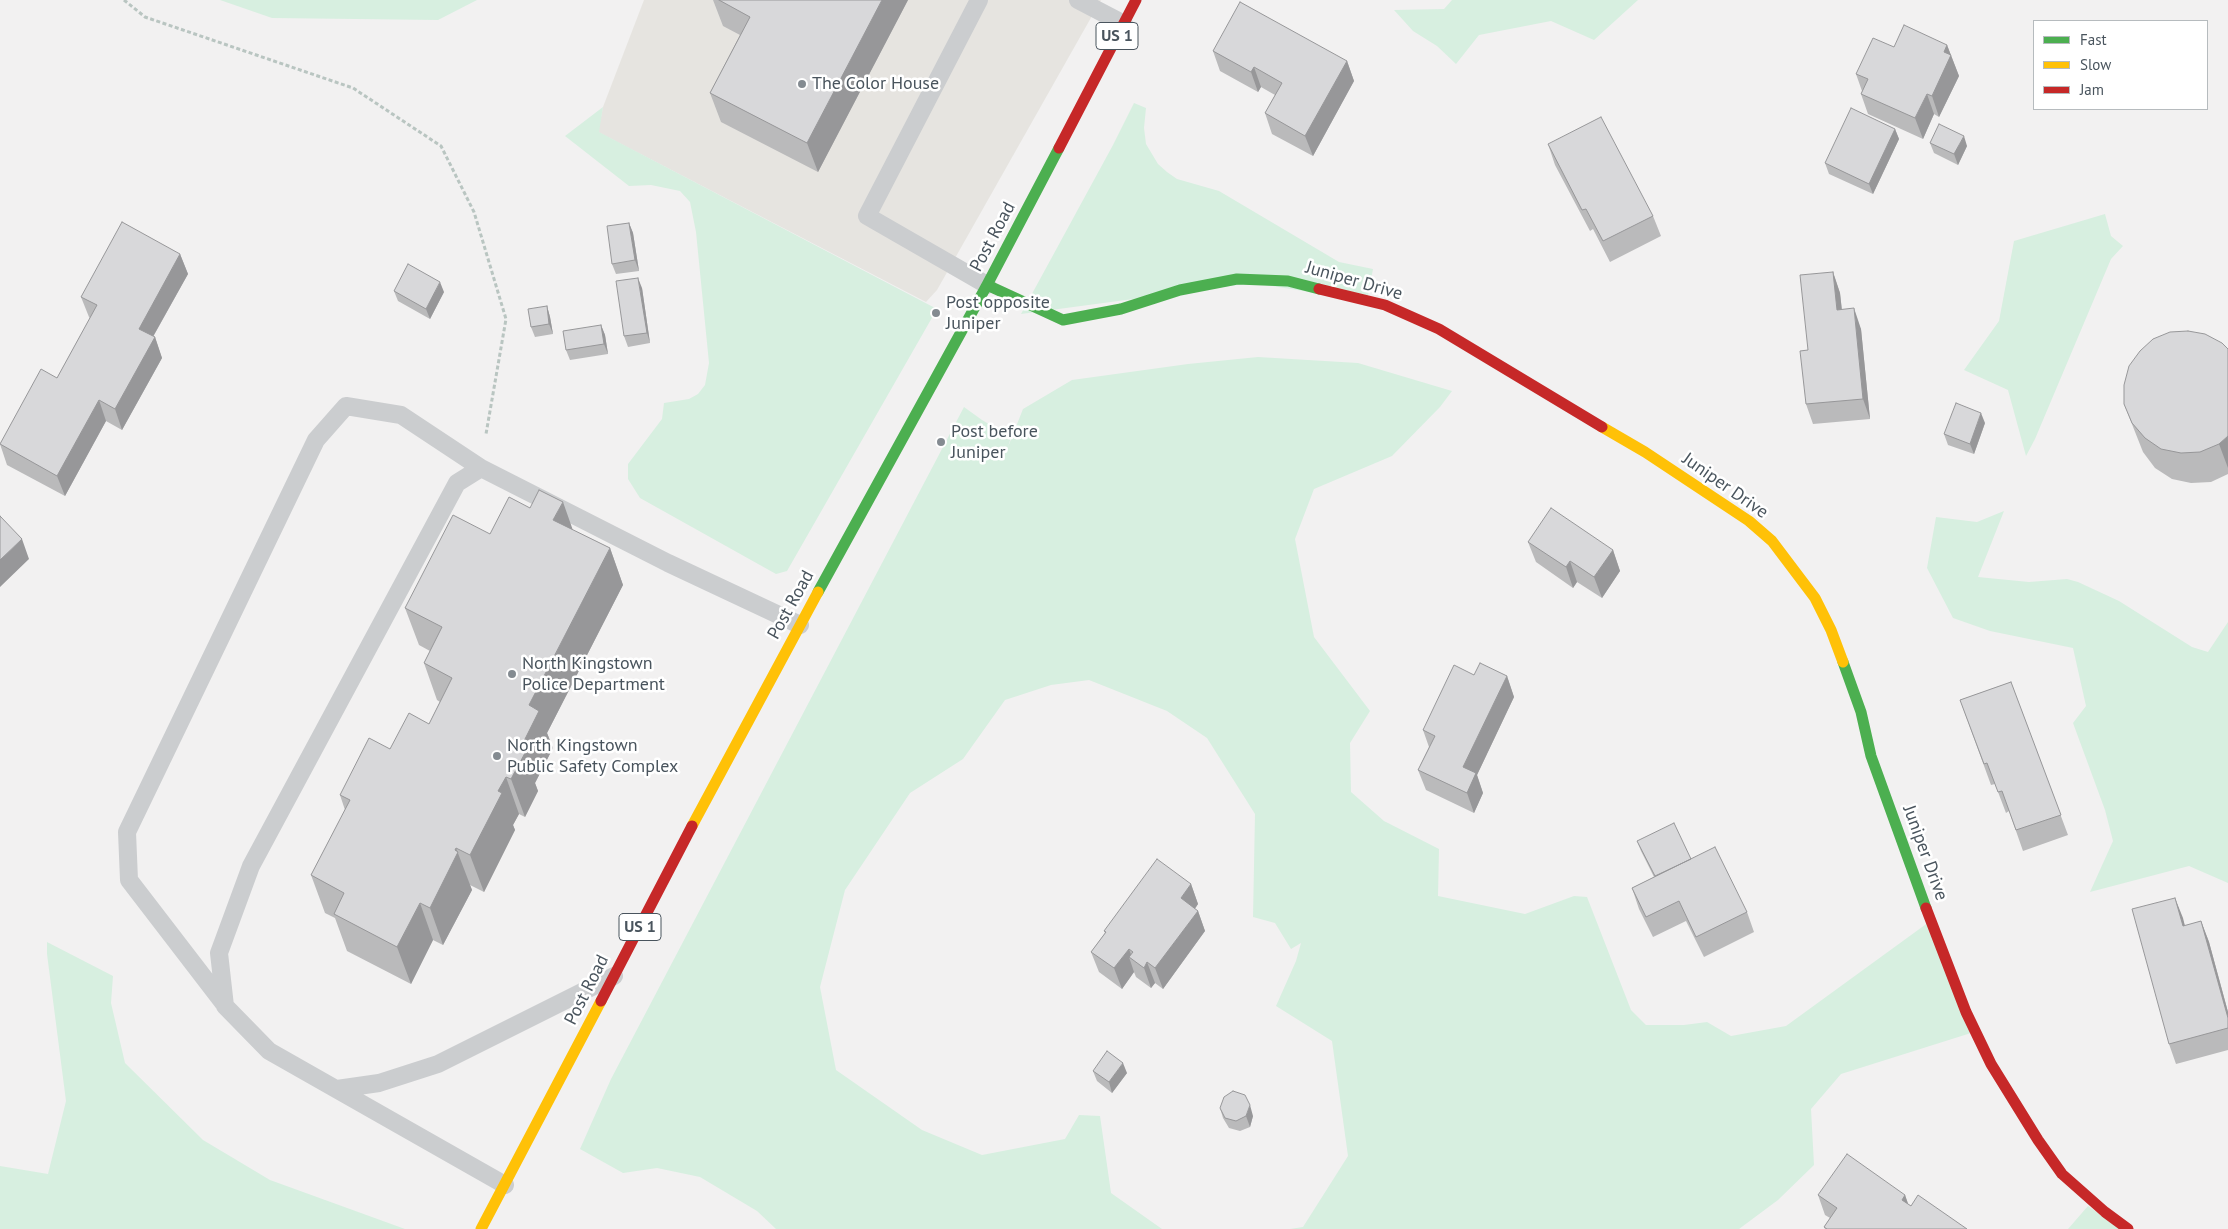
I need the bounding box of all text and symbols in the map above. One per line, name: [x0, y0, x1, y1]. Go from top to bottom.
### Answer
legend: [2033, 20, 2208, 110]
road number: US 1: [1096, 22, 1138, 50]
text: Fast: [2080, 30, 2107, 49]
text: Slow: [2080, 55, 2111, 74]
place label: The Color House: [812, 73, 939, 95]
marker: The Color House: [796, 78, 808, 90]
text: Jam: [2080, 80, 2104, 99]
street label: Post Road: [966, 199, 1020, 275]
street label: Juniper Drive: [1303, 257, 1405, 305]
place label: Post opposite Juniper: [946, 292, 1050, 334]
marker: Post opposite Juniper: [930, 307, 942, 319]
place label: Post before Juniper: [951, 421, 1038, 464]
marker: Post before Juniper: [935, 436, 947, 448]
street label: Juniper Drive: [1678, 449, 1772, 523]
street label: Post Road: [763, 567, 819, 643]
place label: North Kingstown Police Department: [522, 653, 665, 696]
marker: North Kingstown Police Department: [506, 668, 518, 680]
place label: North Kingstown Public Safety Complex: [507, 735, 678, 778]
marker: North Kingstown Public Safety Complex: [491, 750, 503, 762]
street label: Juniper Drive: [1898, 802, 1952, 904]
road number: US 1: [619, 914, 661, 940]
street label: Post Road: [560, 951, 614, 1029]

